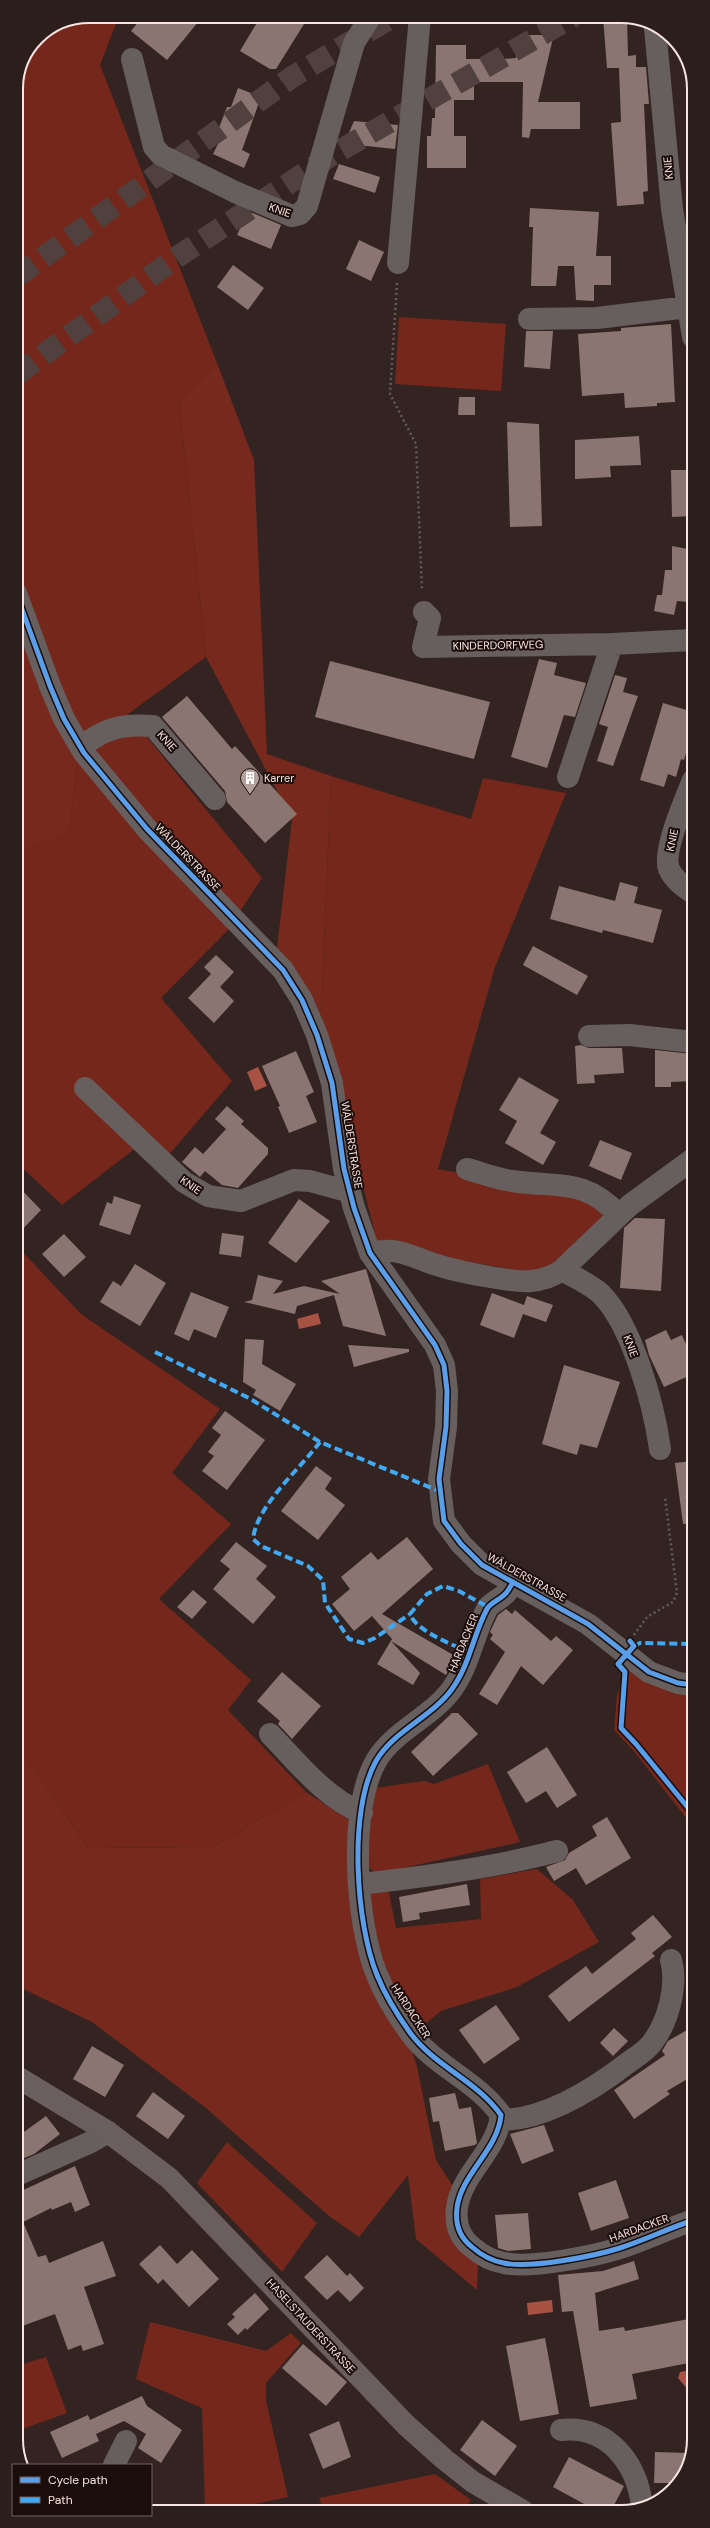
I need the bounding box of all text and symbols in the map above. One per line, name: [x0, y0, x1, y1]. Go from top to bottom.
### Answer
street label: KNIE: [660, 156, 676, 180]
street label: KNIE: [267, 200, 293, 220]
street label: KINDERDORFWEG: [453, 637, 543, 653]
street label: KNIE: [154, 728, 180, 754]
building icon: Karrer: [239, 767, 261, 795]
place label: Karrer: [264, 771, 294, 785]
street label: WÄLDERSTRASSE: [152, 820, 224, 894]
street label: KNIE: [663, 827, 681, 853]
street label: WÄLDERSTRASSE: [338, 1100, 366, 1190]
street label: KNIE: [178, 1173, 204, 1197]
street label: KNIE: [621, 1333, 641, 1359]
street label: WÄLDERSTRASSE: [485, 1549, 569, 1605]
street label: HARDACKER: [445, 1612, 481, 1674]
street label: HARDACKER: [388, 1981, 434, 2041]
street label: HARDACKER: [607, 2211, 671, 2245]
street label: HASELSTAUDERSTRASSE: [264, 2276, 358, 2376]
legend: [12, 2464, 152, 2516]
text: Cycle path: [48, 2472, 108, 2488]
text: Path: [48, 2492, 73, 2508]

